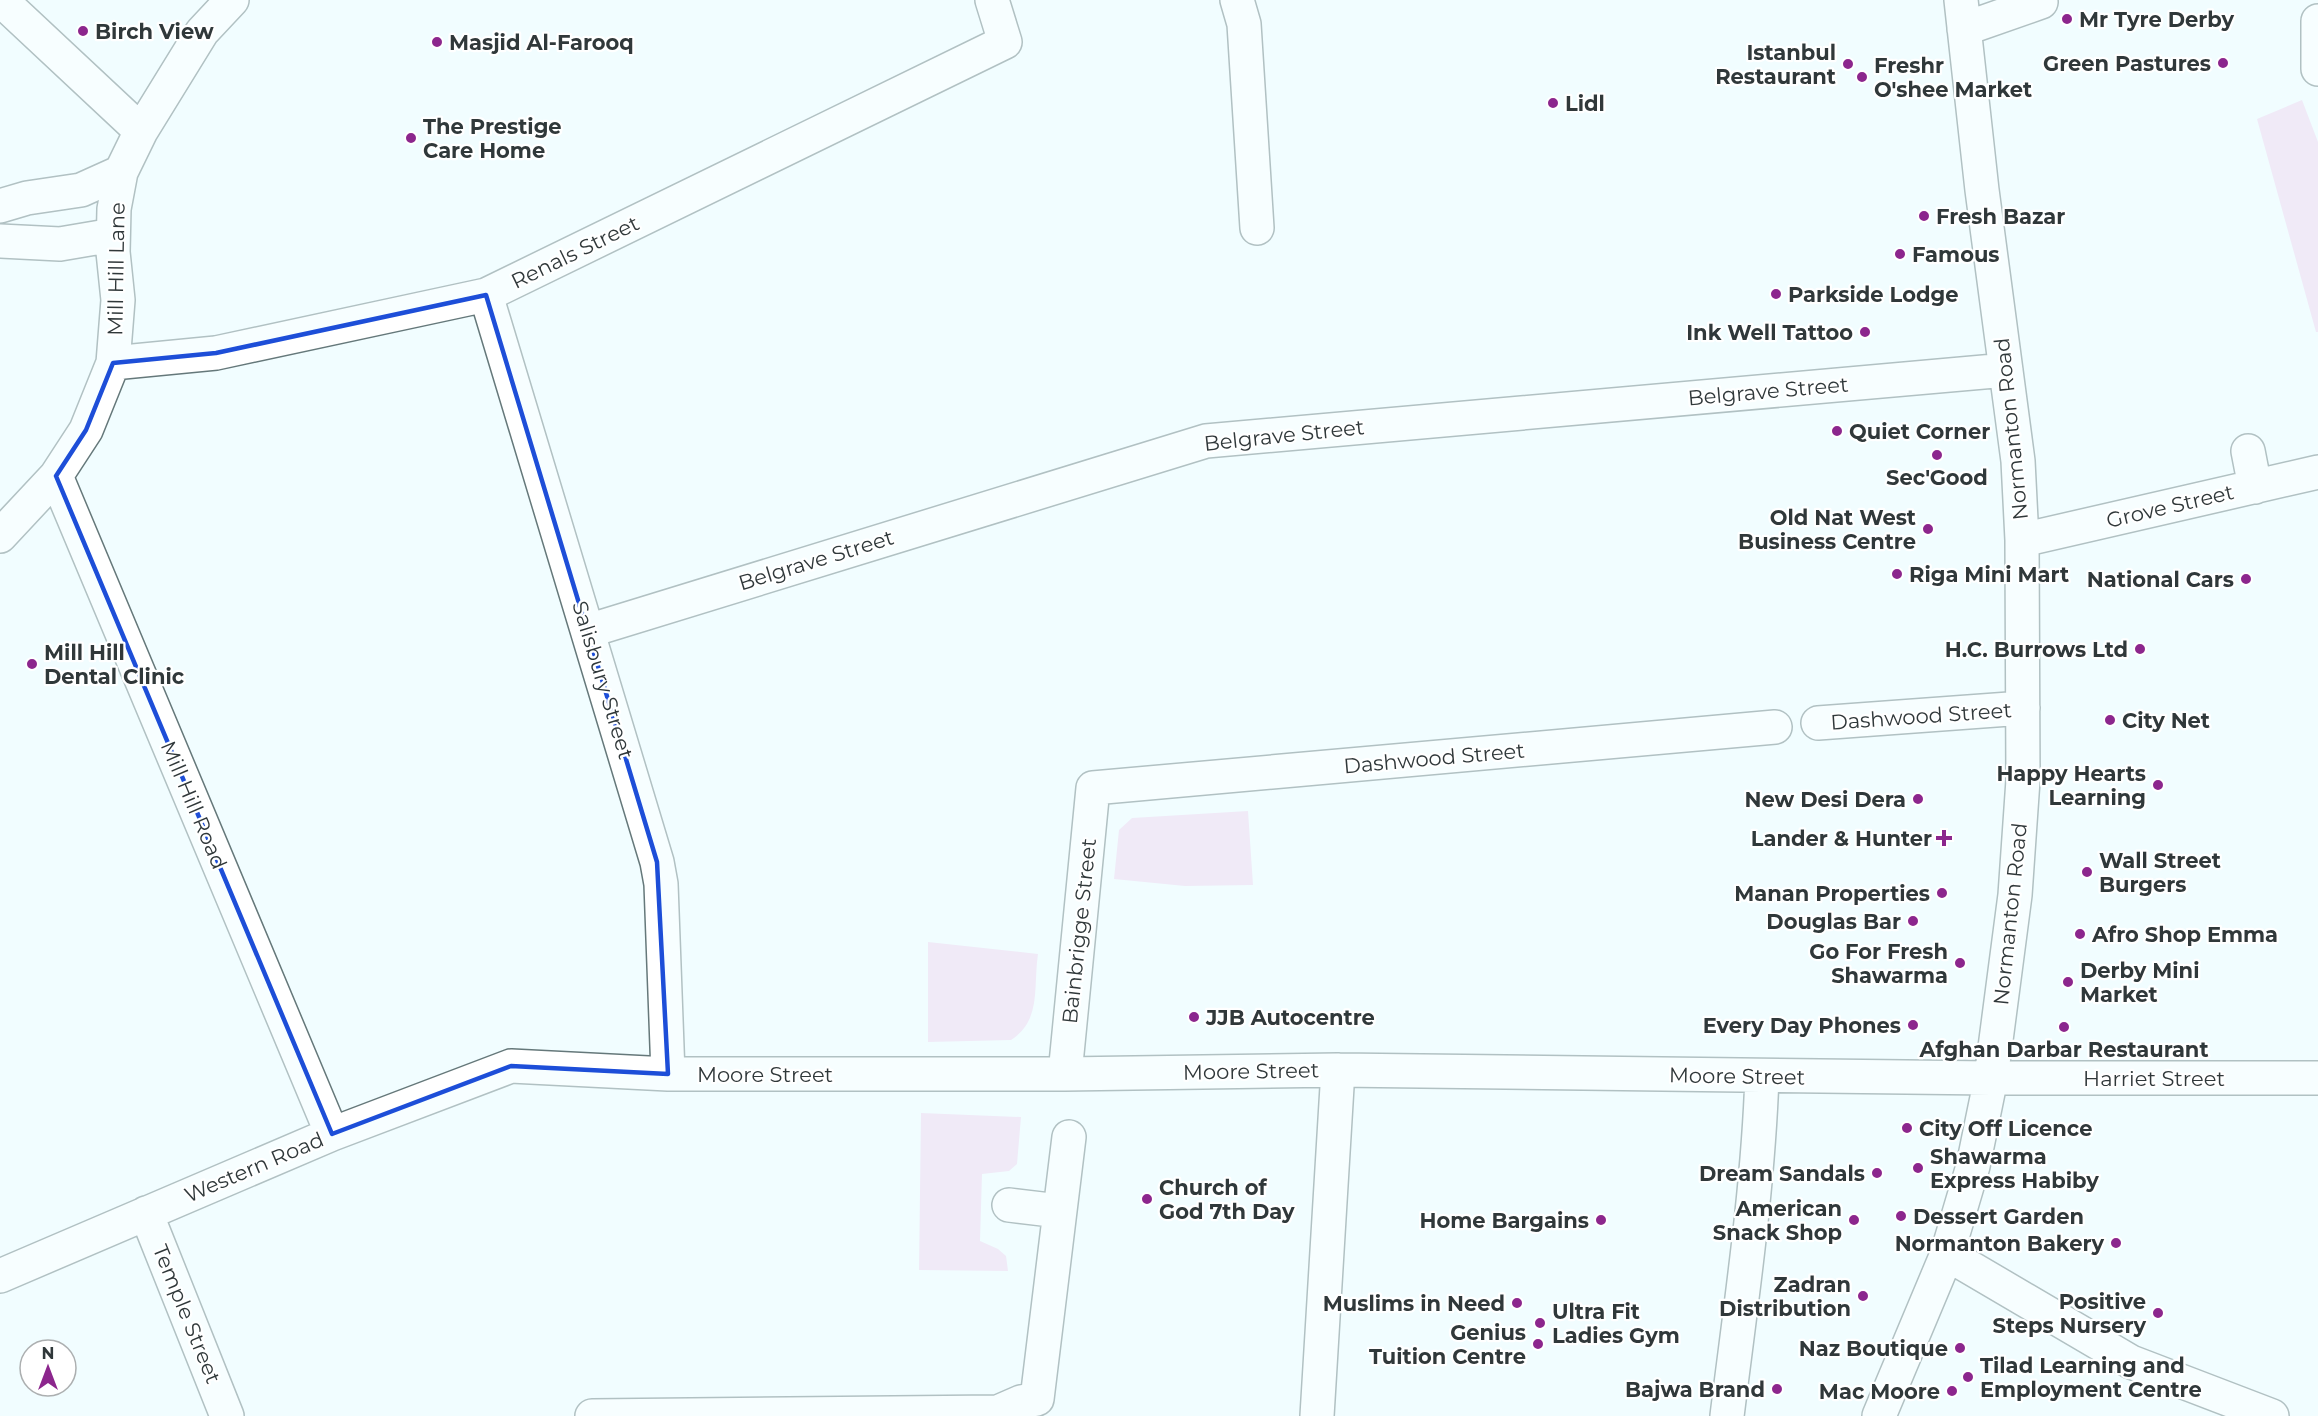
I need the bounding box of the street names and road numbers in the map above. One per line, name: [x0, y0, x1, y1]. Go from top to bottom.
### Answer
street label: Mill Hill Lane: [102, 202, 130, 336]
street label: Renals Street: [507, 210, 643, 294]
street label: Normanton Road: [1989, 337, 2033, 521]
street label: Belgrave Street: [1687, 372, 1849, 410]
street label: Belgrave Street: [1203, 414, 1365, 456]
street label: Grove Street: [2104, 479, 2236, 533]
street label: Belgrave Street: [735, 525, 897, 595]
street label: Salisbury Street: [567, 598, 639, 762]
street label: Dashwood Street: [1830, 697, 2012, 735]
street label: Mill Hill Road: [156, 737, 232, 873]
street label: Dashwood Street: [1342, 738, 1526, 778]
street label: Normanton Road: [1988, 822, 2032, 1006]
street label: Bainbrigge Street: [1057, 837, 1101, 1025]
street label: Moore Street: [1183, 1057, 1319, 1085]
street label: Moore Street: [697, 1062, 833, 1087]
street label: Moore Street: [1669, 1062, 1805, 1090]
street label: Harriet Street: [2083, 1066, 2225, 1091]
street label: Western Road: [181, 1126, 327, 1208]
street label: Temple Street: [148, 1241, 226, 1387]

